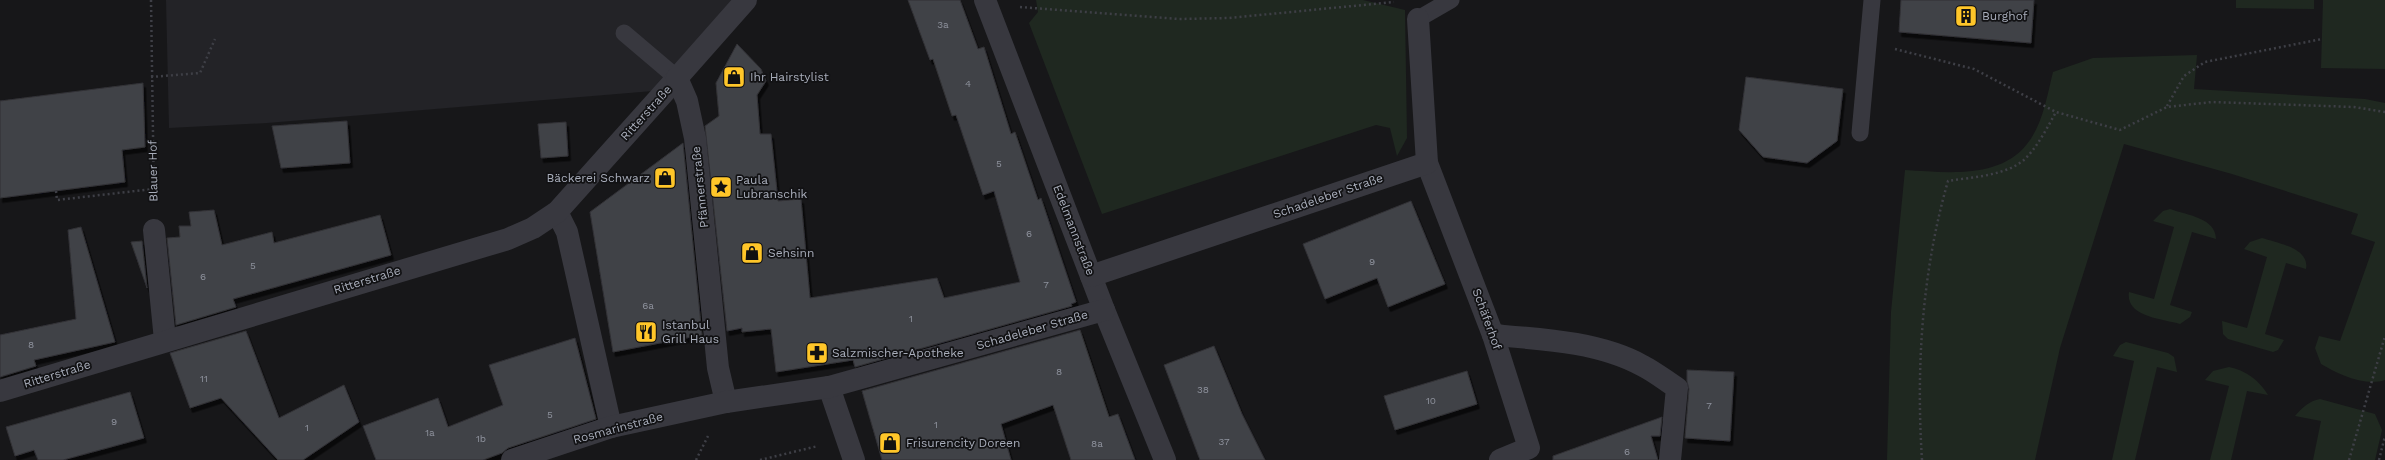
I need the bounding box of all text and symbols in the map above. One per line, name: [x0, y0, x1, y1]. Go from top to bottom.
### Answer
building icon: Burghof: [1953, 3, 1979, 29]
place label: Burghof: [1982, 9, 2028, 23]
house number: 3a: [937, 19, 949, 30]
shop icon: Ihr Hairstylist: [721, 64, 747, 90]
place label: Ihr Hairstylist: [750, 70, 829, 84]
house number: 4: [965, 78, 971, 89]
street label: Ritterstraße: [618, 83, 674, 143]
street label: Blauer Hof: [145, 140, 161, 202]
street label: Pfännerstraße: [689, 145, 711, 229]
house number: 5: [996, 158, 1002, 169]
shop icon: Bäckerei Schwarz: [652, 165, 678, 191]
place label: Bäckerei Schwarz: [546, 171, 650, 185]
street label: Schadeleber Straße: [1271, 171, 1385, 221]
place label: Paula Lubranschik: [736, 173, 808, 201]
place icon: Paula Lubranschik: [708, 174, 734, 200]
street label: Edelmannstraße: [1050, 183, 1098, 277]
house number: 6: [1026, 228, 1032, 239]
shop icon: Sehsinn: [739, 240, 765, 266]
place label: Sehsinn: [768, 246, 814, 260]
house number: 9: [1369, 256, 1375, 267]
house number: 5: [250, 260, 256, 271]
street label: Ritterstraße: [332, 263, 402, 297]
house number: 6: [200, 271, 206, 282]
house number: 7: [1043, 279, 1049, 290]
street label: Schäferhof: [1469, 286, 1505, 352]
house number: 6a: [642, 300, 654, 311]
street label: Schadeleber Straße: [975, 307, 1089, 353]
house number: 1: [909, 313, 913, 324]
place label: Istanbul Grill Haus: [662, 318, 719, 346]
restaurant icon: Istanbul Grill Haus: [633, 319, 659, 345]
house number: 8: [28, 339, 34, 350]
pharmacy icon: Salzmischer-Apotheke: [804, 340, 830, 366]
place label: Salzmischer-Apotheke: [832, 346, 964, 360]
street label: Ritterstraße: [22, 357, 92, 391]
house number: 8: [1056, 366, 1062, 377]
house number: 11: [200, 373, 208, 384]
house number: 38: [1197, 384, 1209, 395]
house number: 10: [1426, 395, 1436, 406]
house number: 7: [1706, 400, 1712, 411]
house number: 5: [547, 409, 553, 420]
street label: Rosmarinstraße: [572, 409, 664, 447]
house number: 9: [111, 416, 117, 427]
house number: 1: [934, 419, 938, 430]
house number: 1: [305, 422, 309, 433]
house number: 1a: [425, 427, 435, 438]
shop icon: Frisurencity Doreen: [877, 430, 903, 456]
house number: 1b: [476, 433, 486, 444]
place label: Frisurencity Doreen: [906, 436, 1020, 450]
house number: 37: [1218, 436, 1230, 447]
house number: 8a: [1091, 438, 1103, 449]
house number: 6: [1624, 446, 1630, 457]

